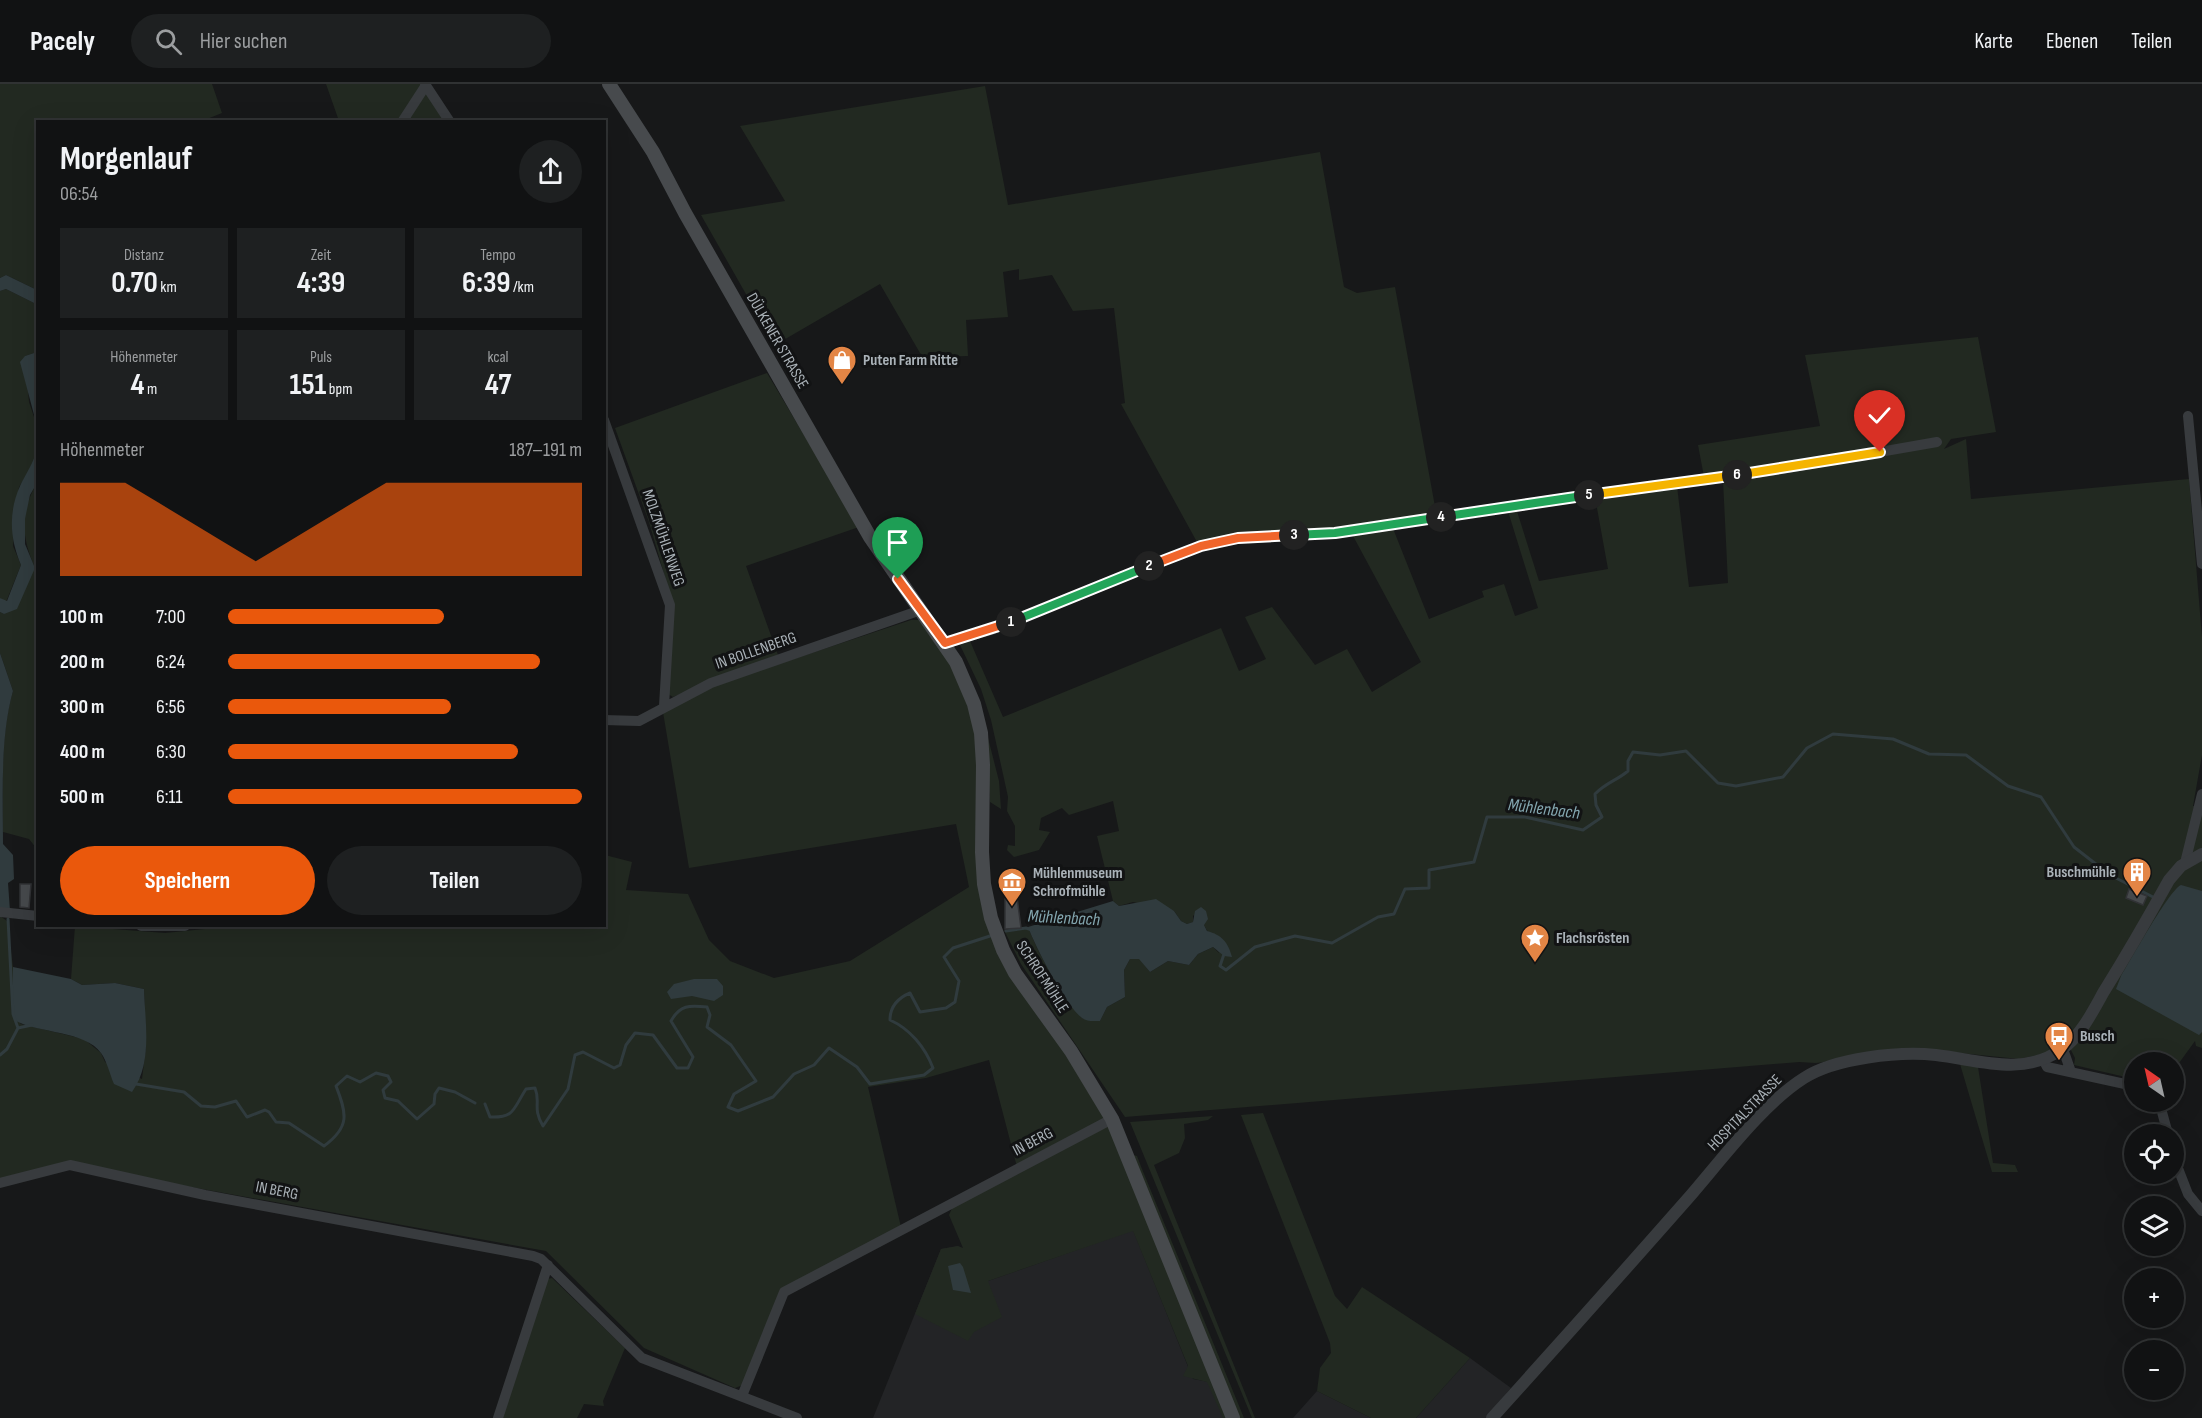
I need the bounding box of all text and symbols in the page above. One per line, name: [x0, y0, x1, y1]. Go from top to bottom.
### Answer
search box: [131, 14, 551, 68]
text: Pacely: [30, 25, 95, 58]
icon: search: [152, 25, 185, 58]
text: Hier suchen: [200, 28, 287, 55]
text: Karte: [1975, 29, 2013, 54]
text: Ebenen: [2046, 29, 2098, 54]
text: Teilen: [2131, 29, 2172, 54]
text: Morgenlauf: [60, 139, 192, 179]
button: share: [519, 140, 582, 203]
text: 06:54: [60, 182, 98, 206]
text: Distanz: [124, 246, 164, 265]
text: Zeit: [311, 246, 331, 265]
text: Tempo: [480, 246, 516, 265]
text: 0.70: [111, 265, 158, 301]
text: 4:39: [297, 265, 345, 301]
text: 6:39: [462, 265, 511, 301]
text: km: [158, 278, 177, 297]
text: /km: [511, 278, 534, 297]
street label: DÜLKENER STRASSE: [742, 290, 812, 392]
shop icon: Puten Farm Ritte: [826, 344, 858, 386]
text: Höhenmeter: [110, 348, 178, 367]
text: Puls: [310, 348, 332, 367]
text: kcal: [487, 348, 509, 367]
place label: Puten Farm Ritte: [863, 351, 958, 370]
text: 4: [131, 367, 145, 403]
text: 151: [290, 367, 326, 403]
text: 47: [485, 367, 511, 403]
text: m: [145, 380, 157, 399]
text: bpm: [326, 380, 352, 399]
pin: [1854, 390, 1905, 452]
icon: check: [1863, 399, 1896, 432]
text: Höhenmeter: [60, 438, 144, 462]
text: 187–191 m: [509, 438, 582, 462]
pin: 6: [1722, 460, 1752, 490]
text: 6: [1733, 465, 1741, 484]
pin: 5: [1574, 480, 1604, 510]
text: 5: [1585, 485, 1593, 504]
street label: MOLZMÜHLENWEG: [638, 487, 688, 589]
pin: 4: [1426, 502, 1456, 532]
text: 4: [1437, 507, 1445, 526]
pin: [872, 517, 923, 579]
pin: 3: [1279, 520, 1309, 550]
text: 3: [1290, 525, 1298, 544]
icon: arrive: [881, 526, 914, 559]
pin: 2: [1134, 551, 1164, 581]
text: 2: [1145, 556, 1153, 575]
text: 100 m: [60, 605, 103, 629]
text: 7:00: [156, 605, 185, 629]
pin: 1: [996, 607, 1026, 637]
text: 1: [1008, 612, 1014, 631]
street label: IN BOLLENBERG: [713, 628, 799, 674]
text: 200 m: [60, 650, 104, 674]
text: 6:24: [156, 650, 185, 674]
text: 300 m: [60, 695, 104, 719]
text: 6:56: [156, 695, 185, 719]
text: 400 m: [60, 740, 105, 764]
text: 6:30: [156, 740, 186, 764]
text: 500 m: [60, 785, 104, 809]
text: 6:11: [156, 785, 183, 809]
water label: Mühlenbach: [1507, 794, 1582, 824]
button: Speichern: [60, 846, 315, 915]
button: Teilen: [327, 846, 582, 915]
building icon: Buschmühle: [2121, 856, 2153, 898]
place label: Buschmühle: [2047, 863, 2116, 882]
place label: Mühlenmuseum Schrofmühle: [1033, 864, 1123, 901]
museum icon: Mühlenmuseum Schrofmühle: [996, 866, 1028, 908]
water label: Mühlenbach: [1027, 906, 1101, 930]
place icon: Flachsrösten: [1519, 922, 1551, 964]
place label: Flachsrösten: [1556, 929, 1629, 948]
street label: SCHROFMÜHLE: [1012, 937, 1072, 1017]
bus stop icon: Busch: [2043, 1020, 2075, 1062]
place label: Busch: [2080, 1027, 2115, 1046]
north arrow: [2124, 1052, 2184, 1112]
map controls: [2124, 1052, 2184, 1400]
street label: HOSPITALSTRASSE: [1704, 1071, 1786, 1155]
street label: IN BERG: [1010, 1124, 1056, 1160]
button: locate: [2124, 1124, 2184, 1184]
street label: IN BERG: [254, 1178, 300, 1204]
button: layers: [2124, 1196, 2184, 1256]
button: +: [2124, 1268, 2184, 1328]
button: −: [2124, 1340, 2184, 1400]

